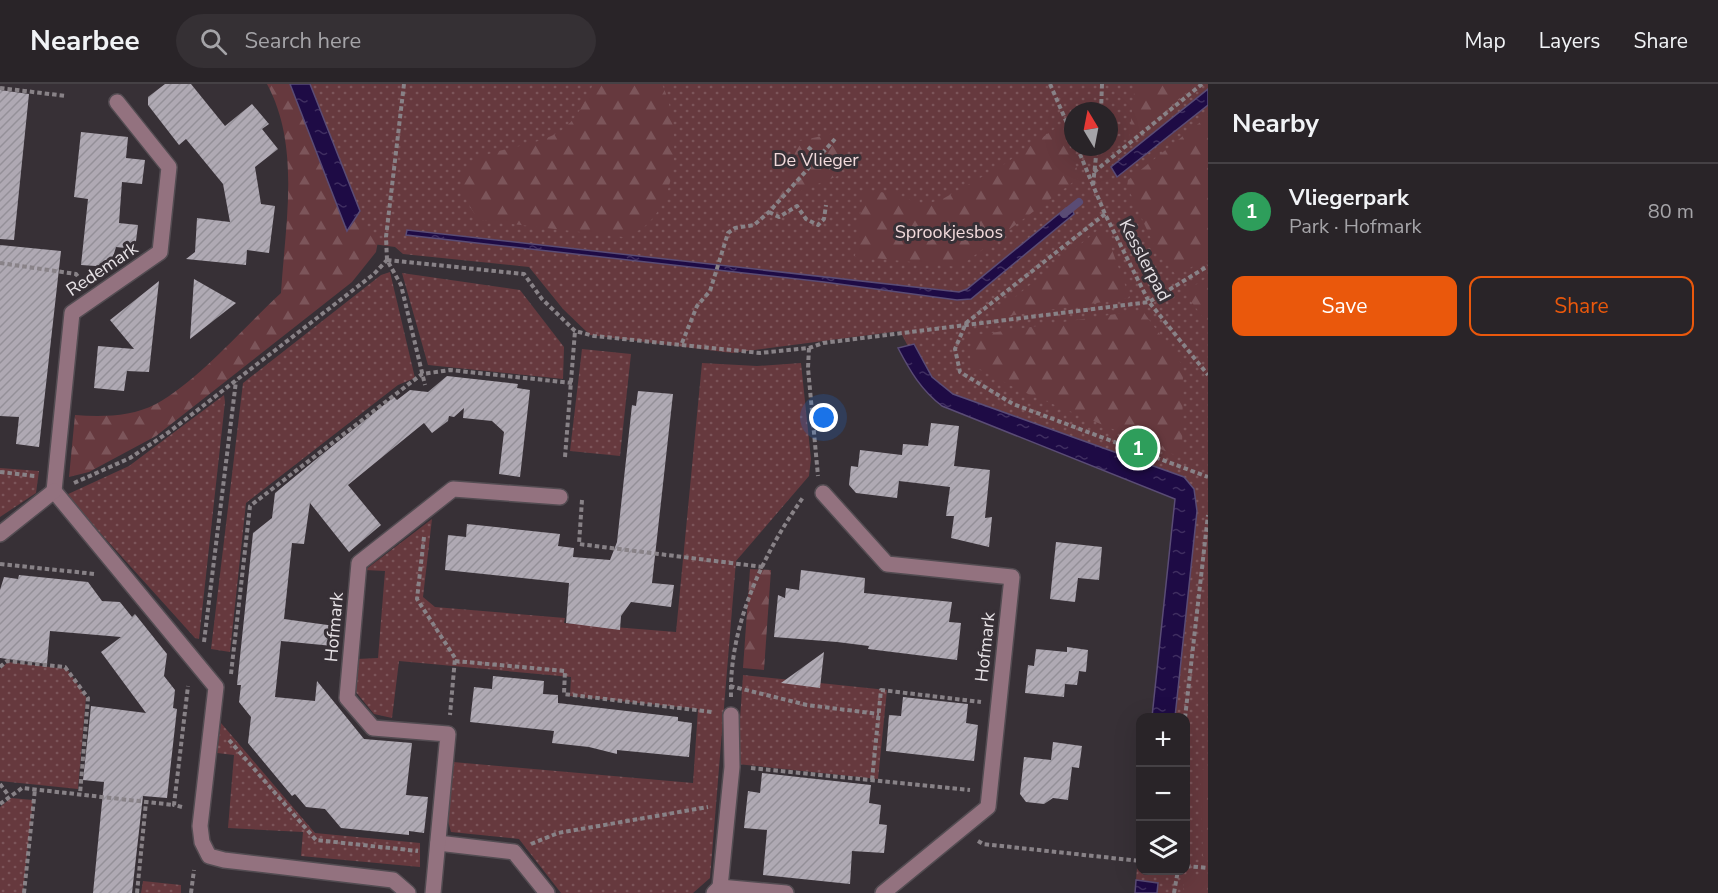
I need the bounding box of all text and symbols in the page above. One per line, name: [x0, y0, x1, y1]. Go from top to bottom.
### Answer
search box: [176, 14, 596, 68]
text: Nearbee: [30, 22, 140, 60]
icon: search: [197, 25, 230, 58]
text: Search here: [245, 26, 361, 56]
text: Map: [1464, 27, 1506, 55]
text: Layers: [1539, 27, 1600, 55]
text: Share: [1633, 27, 1688, 55]
north arrow: [1064, 102, 1118, 156]
text: Nearby: [1232, 106, 1319, 141]
park label: De Vlieger: [773, 148, 859, 172]
text: Vliegerpark: [1289, 183, 1409, 213]
text: 1: [1246, 198, 1258, 225]
text: 80 m: [1648, 198, 1694, 225]
text: Park · Hofmark: [1289, 213, 1422, 240]
street label: Kesslerpad: [1113, 215, 1177, 305]
park label: Sprookjesbos: [895, 220, 1003, 244]
street label: Redemark: [61, 236, 143, 302]
button: Save: [1232, 276, 1457, 336]
button: Share: [1469, 276, 1694, 336]
your location: [809, 403, 838, 432]
pin: 1: [1118, 426, 1158, 470]
street label: Hofmark: [319, 590, 349, 663]
street label: Hofmark: [969, 610, 1001, 683]
map controls: [1136, 713, 1190, 875]
button: +: [1136, 713, 1190, 767]
button: −: [1136, 767, 1190, 821]
button: layers: [1136, 821, 1190, 875]

